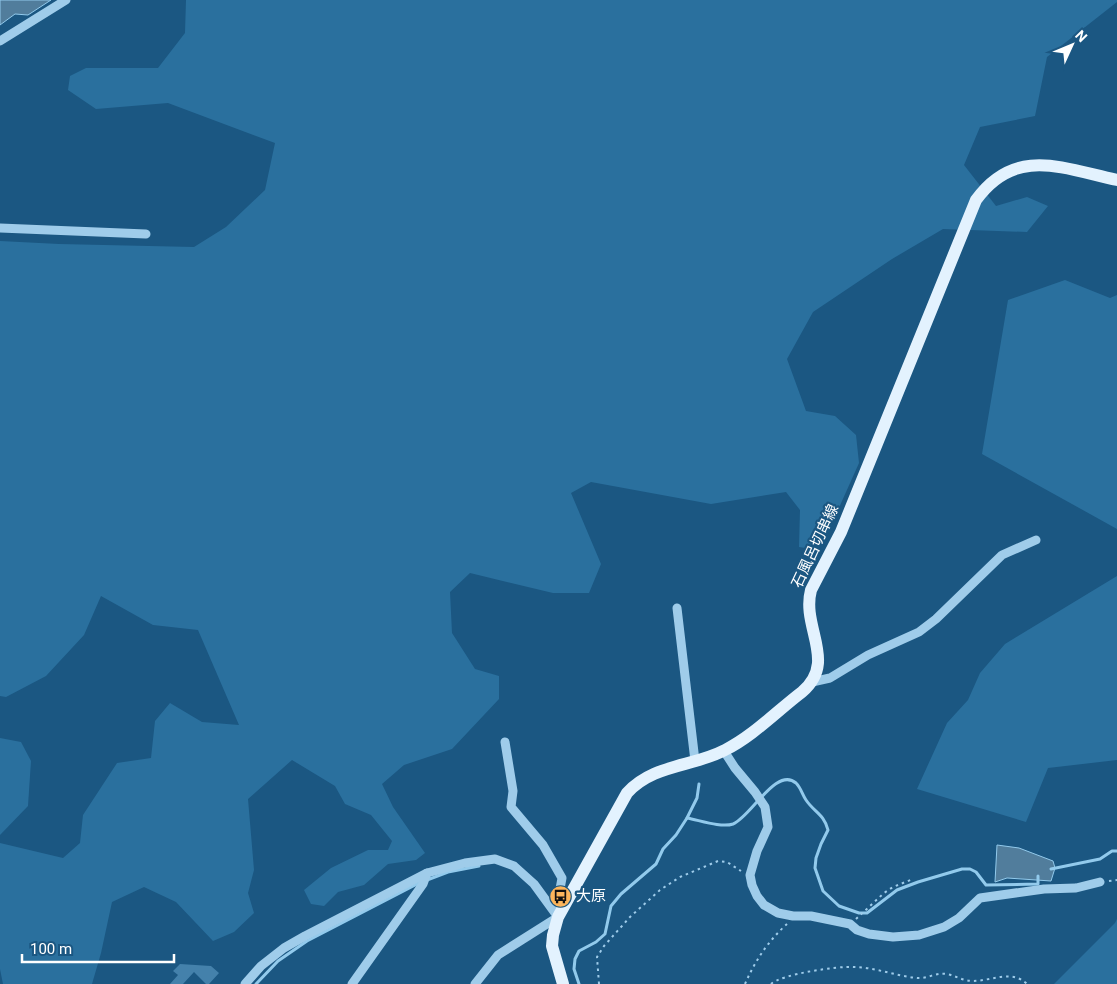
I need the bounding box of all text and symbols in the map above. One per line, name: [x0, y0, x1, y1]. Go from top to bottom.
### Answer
north arrow: [1047, 20, 1097, 70]
text: N: [1072, 27, 1091, 45]
street label: 石風呂切串線: [788, 501, 842, 591]
bus stop icon: 大原: [548, 884, 572, 908]
place label: 大原: [576, 887, 606, 905]
scale bar: [22, 932, 175, 964]
text: 100 m: [30, 940, 72, 958]

